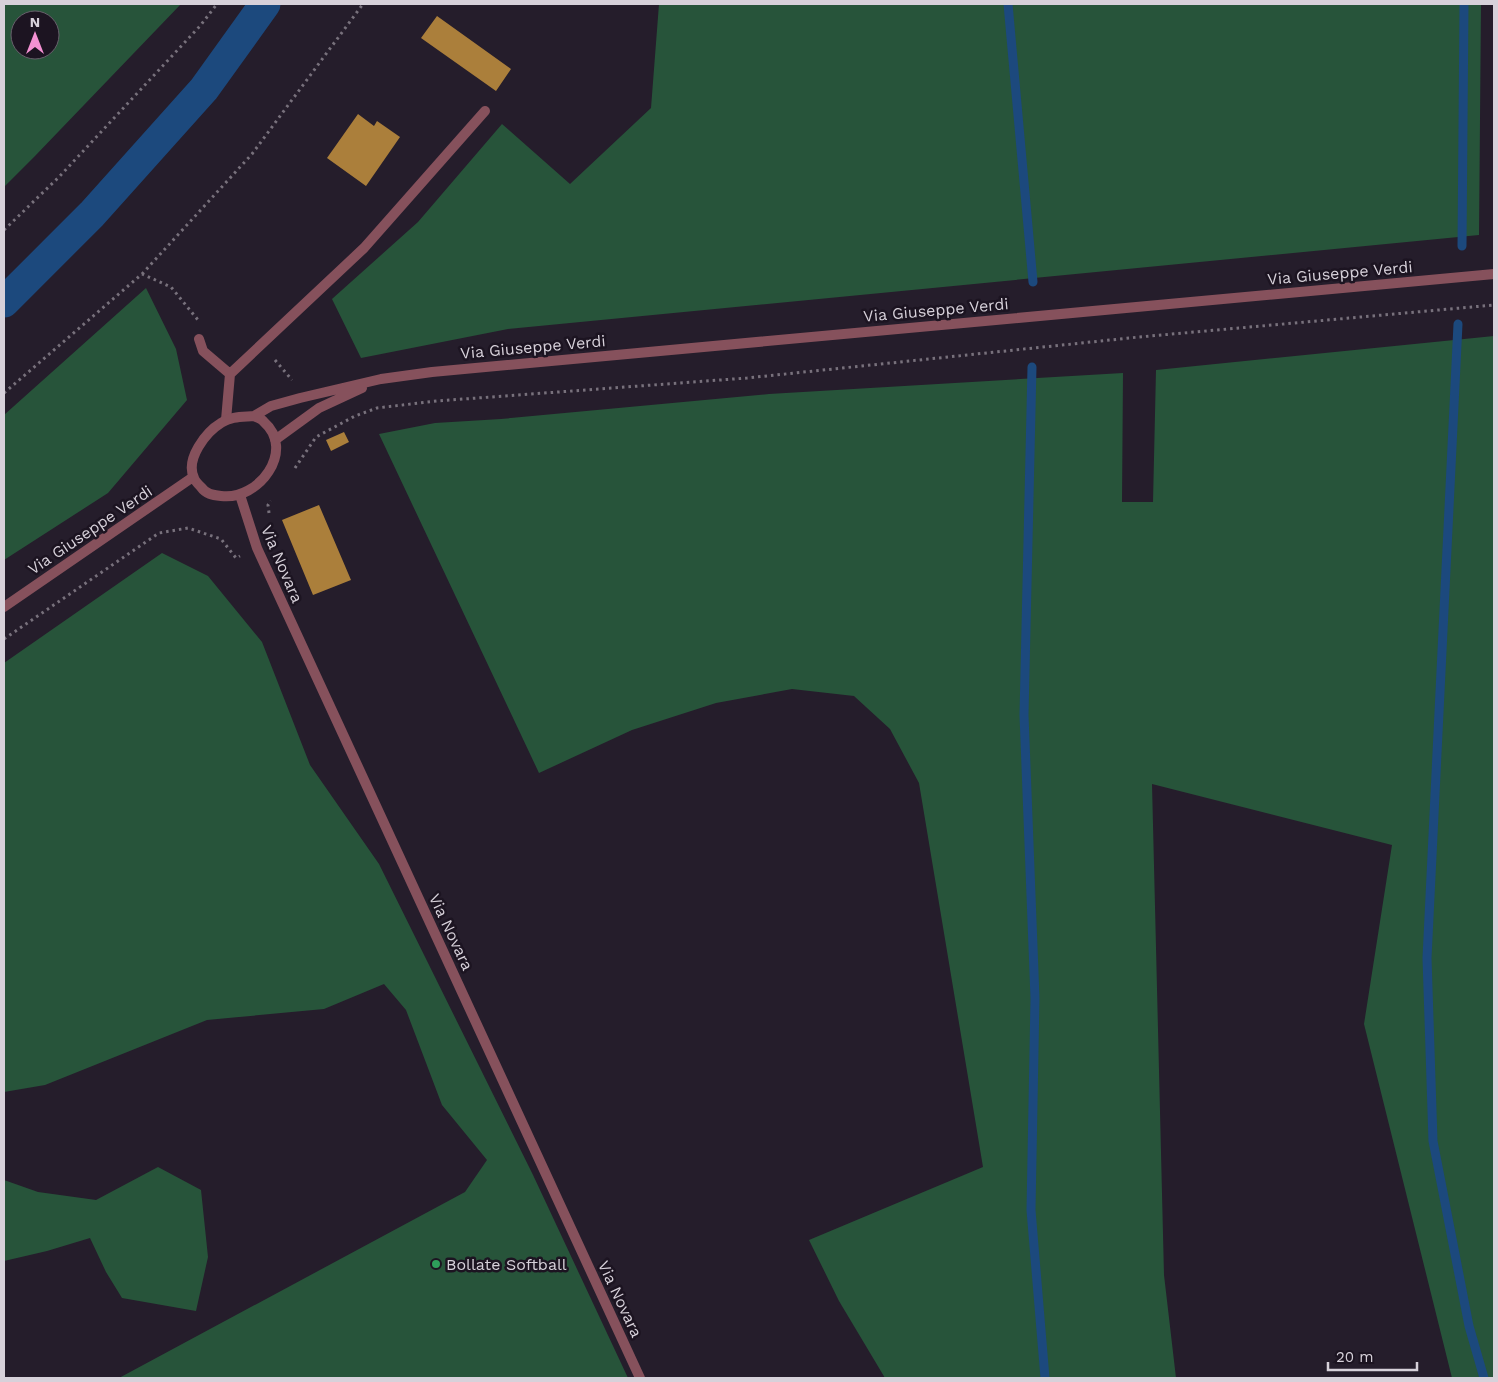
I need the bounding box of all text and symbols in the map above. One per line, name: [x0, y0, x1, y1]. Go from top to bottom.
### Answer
north arrow: [10, 10, 60, 60]
text: N: [30, 14, 40, 30]
street label: Via Giuseppe Verdi: [1267, 257, 1413, 289]
street label: Via Giuseppe Verdi: [863, 294, 1009, 326]
street label: Via Giuseppe Verdi: [460, 331, 606, 363]
street label: Via Giuseppe Verdi: [24, 481, 156, 579]
street label: Via Novara: [257, 522, 307, 606]
street label: Via Novara: [425, 891, 477, 973]
place label: Bollate Softball: [446, 1255, 567, 1274]
marker: Bollate Softball: [430, 1258, 442, 1270]
street label: Via Novara: [594, 1258, 646, 1340]
scale bar: [1328, 1340, 1417, 1372]
text: 20 m: [1336, 1348, 1374, 1366]

